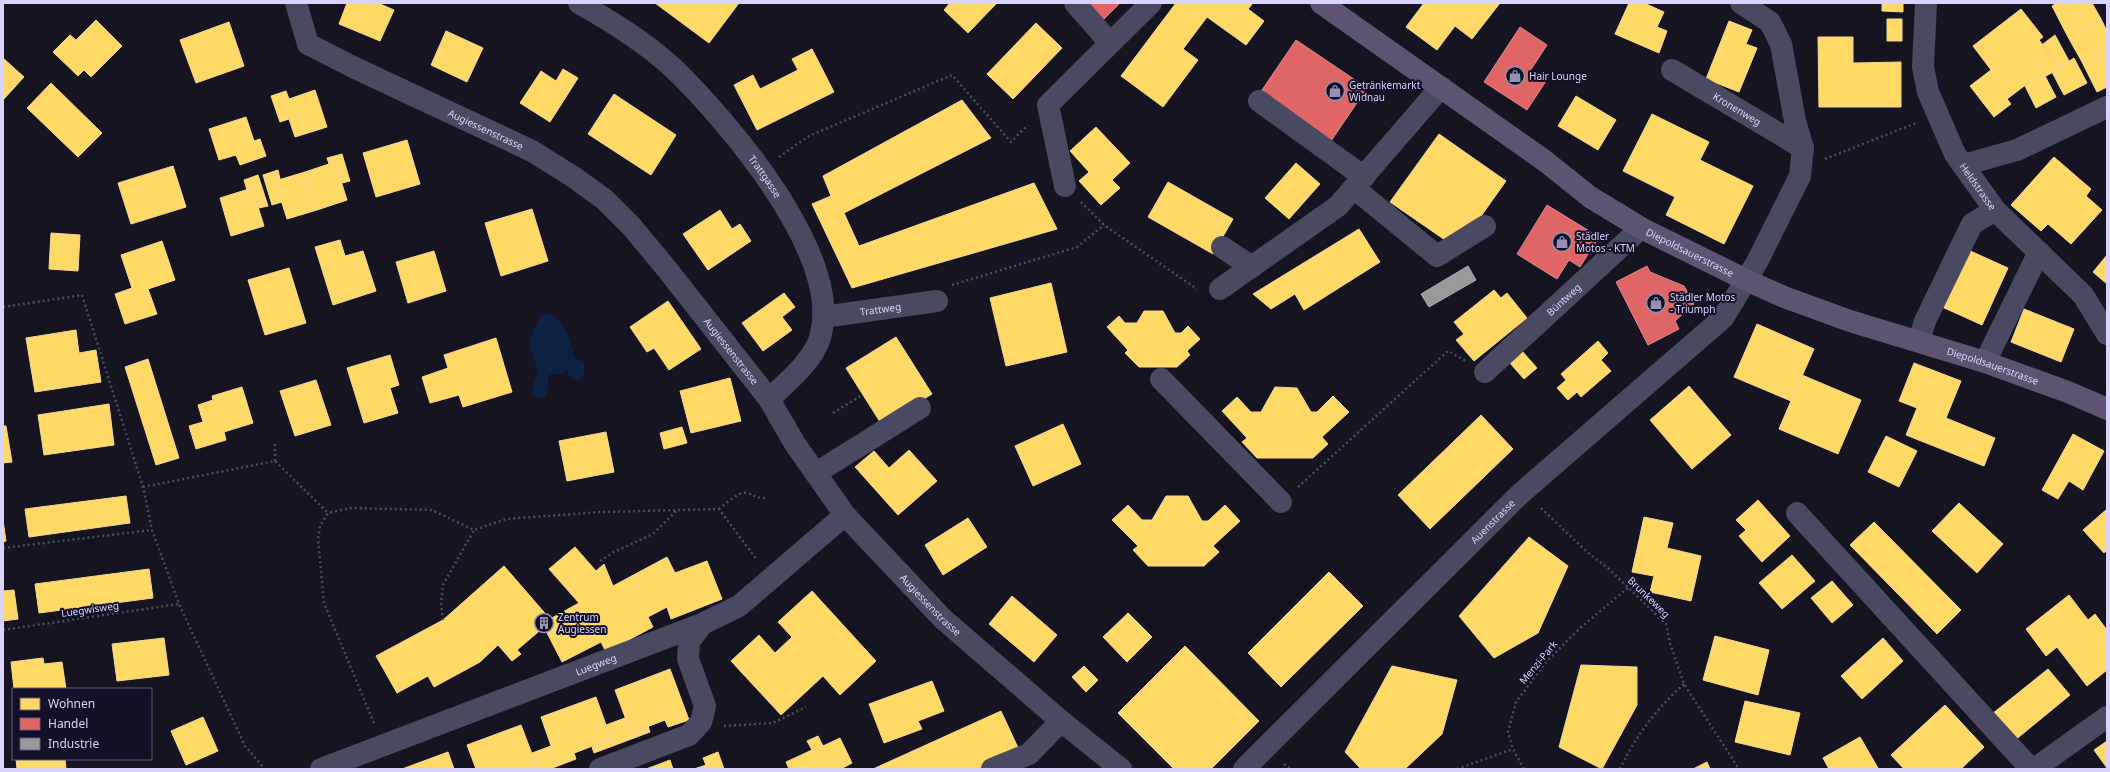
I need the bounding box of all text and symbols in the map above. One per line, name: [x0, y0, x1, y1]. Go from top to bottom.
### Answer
shop icon: Hair Lounge: [1504, 65, 1526, 87]
place label: Hair Lounge: [1529, 69, 1587, 83]
place label: Getränkemarkt Widnau: [1349, 78, 1421, 104]
shop icon: Getränkemarkt Widnau: [1324, 80, 1346, 102]
street label: Kronenweg: [1711, 89, 1764, 129]
street label: Augiessenstrasse: [446, 106, 526, 153]
street label: Trattgasse: [745, 152, 785, 201]
street label: Heldstrasse: [1956, 160, 2000, 213]
street label: Diepoldsauerstrasse: [1644, 225, 1736, 280]
place label: Städler Motos - KTM: [1576, 229, 1635, 255]
shop icon: Städler Motos - KTM: [1551, 231, 1573, 253]
street label: Büntweg: [1543, 280, 1584, 319]
place label: Städler Motos - Triumph: [1670, 290, 1736, 316]
shop icon: Städler Motos - Triumph: [1645, 292, 1667, 314]
street label: Trattweg: [859, 299, 902, 319]
street label: Augiessenstrasse: [701, 315, 762, 388]
street label: Diepoldsauerstrasse: [1945, 344, 2041, 388]
street label: Auenstrasse: [1467, 496, 1518, 547]
street label: Augiessenstrasse: [897, 571, 965, 639]
street label: Brunkeweg: [1625, 573, 1673, 621]
street label: Luegwisweg: [60, 598, 120, 620]
place label: Zentrum Augiessen: [558, 610, 606, 636]
building icon: Zentrum Augiessen: [533, 612, 555, 634]
street label: Menzi-Park: [1516, 637, 1561, 687]
street label: Luegweg: [573, 650, 618, 679]
legend: [12, 688, 152, 760]
text: Wohnen: [48, 695, 95, 712]
text: Handel: [48, 715, 88, 732]
text: Industrie: [48, 735, 99, 752]

